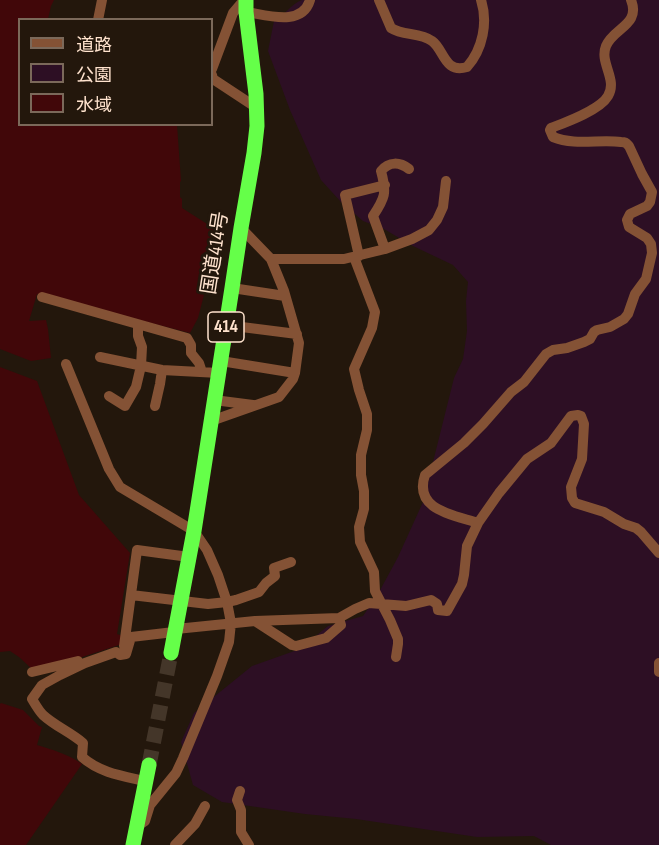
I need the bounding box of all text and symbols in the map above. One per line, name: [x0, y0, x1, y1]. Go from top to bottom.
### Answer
legend: [18, 18, 213, 126]
text: 道路: [76, 35, 112, 56]
text: 公園: [76, 65, 112, 86]
text: 水域: [76, 95, 112, 116]
street label: 国道414号: [198, 210, 234, 296]
road number: 414: [208, 312, 244, 342]

